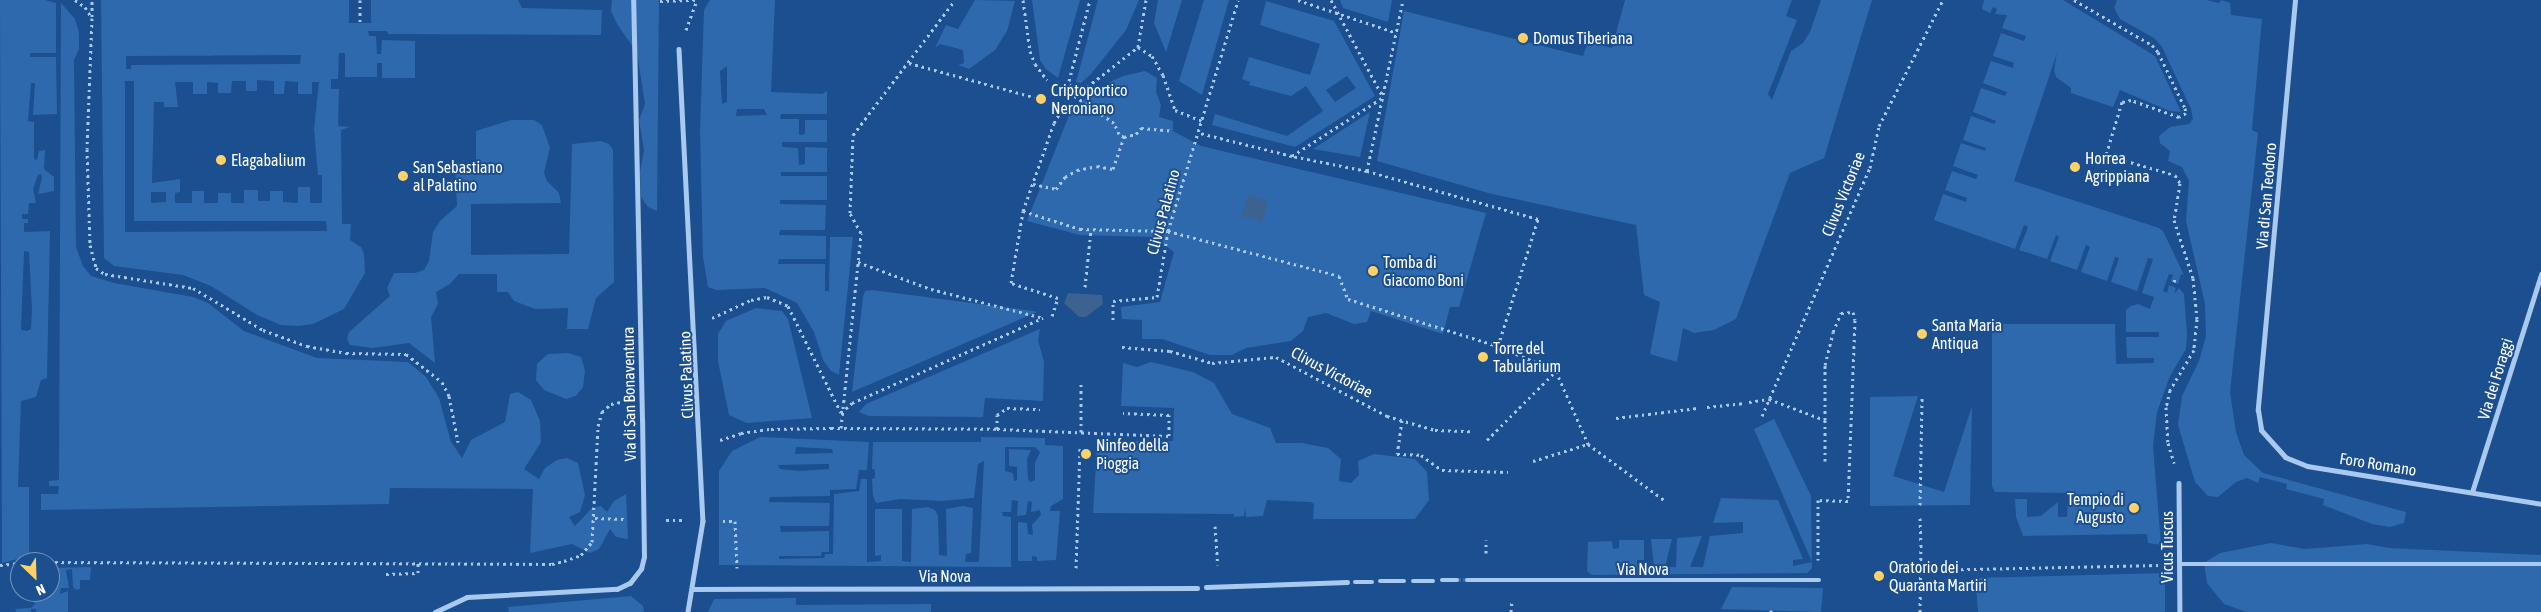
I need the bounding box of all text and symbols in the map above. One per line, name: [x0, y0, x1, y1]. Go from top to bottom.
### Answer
place label: Domus Tiberiana: [1533, 28, 1633, 48]
marker: Domus Tiberiana: [1517, 32, 1529, 44]
place label: Criptoportico Neroniano: [1051, 80, 1128, 118]
marker: Criptoportico Neroniano: [1035, 93, 1047, 105]
street label: Via di San Teodoro: [2252, 142, 2280, 250]
place label: Horrea Agrippiana: [2085, 148, 2150, 186]
street label: Clivus Victoriae: [1817, 149, 1869, 239]
place label: Elagabalium: [231, 150, 306, 170]
marker: Elagabalium: [215, 154, 227, 166]
place label: San Sebastiano al Palatino: [413, 157, 503, 195]
marker: Horrea Agrippiana: [2069, 161, 2081, 173]
street label: Clivus Palatino: [1142, 167, 1184, 257]
marker: San Sebastiano al Palatino: [397, 170, 409, 182]
place label: Tomba di Giacomo Boni: [1383, 252, 1464, 290]
marker: Tomba di Giacomo Boni: [1367, 265, 1379, 277]
place label: Santa Maria Antiqua: [1932, 315, 2002, 353]
street label: Via di San Bonaventura: [618, 327, 640, 461]
marker: Santa Maria Antiqua: [1916, 328, 1928, 340]
street label: Clivus Palatino: [675, 331, 697, 419]
street label: Via dei Foraggi: [2473, 336, 2517, 422]
place label: Torre del Tabularium: [1493, 338, 1561, 376]
street label: Clivus Victoriae: [1288, 342, 1376, 402]
marker: Torre del Tabularium: [1477, 351, 1489, 363]
place label: Ninfeo della Pioggia: [1096, 435, 1169, 473]
marker: Ninfeo della Pioggia: [1080, 448, 1092, 460]
street label: Foro Romano: [2338, 448, 2418, 480]
place label: Tempio di Augusto: [2067, 489, 2124, 527]
marker: Tempio di Augusto: [2128, 502, 2140, 514]
street label: Vicus Tuscus: [2157, 511, 2177, 583]
north arrow: [10, 552, 60, 602]
place label: Oratorio dei Quaranta Martiri: [1889, 557, 1987, 595]
street label: Via Nova: [1617, 559, 1669, 579]
street label: Via Nova: [919, 566, 971, 586]
marker: Oratorio dei Quaranta Martiri: [1873, 570, 1885, 582]
text: N: [34, 581, 48, 599]

